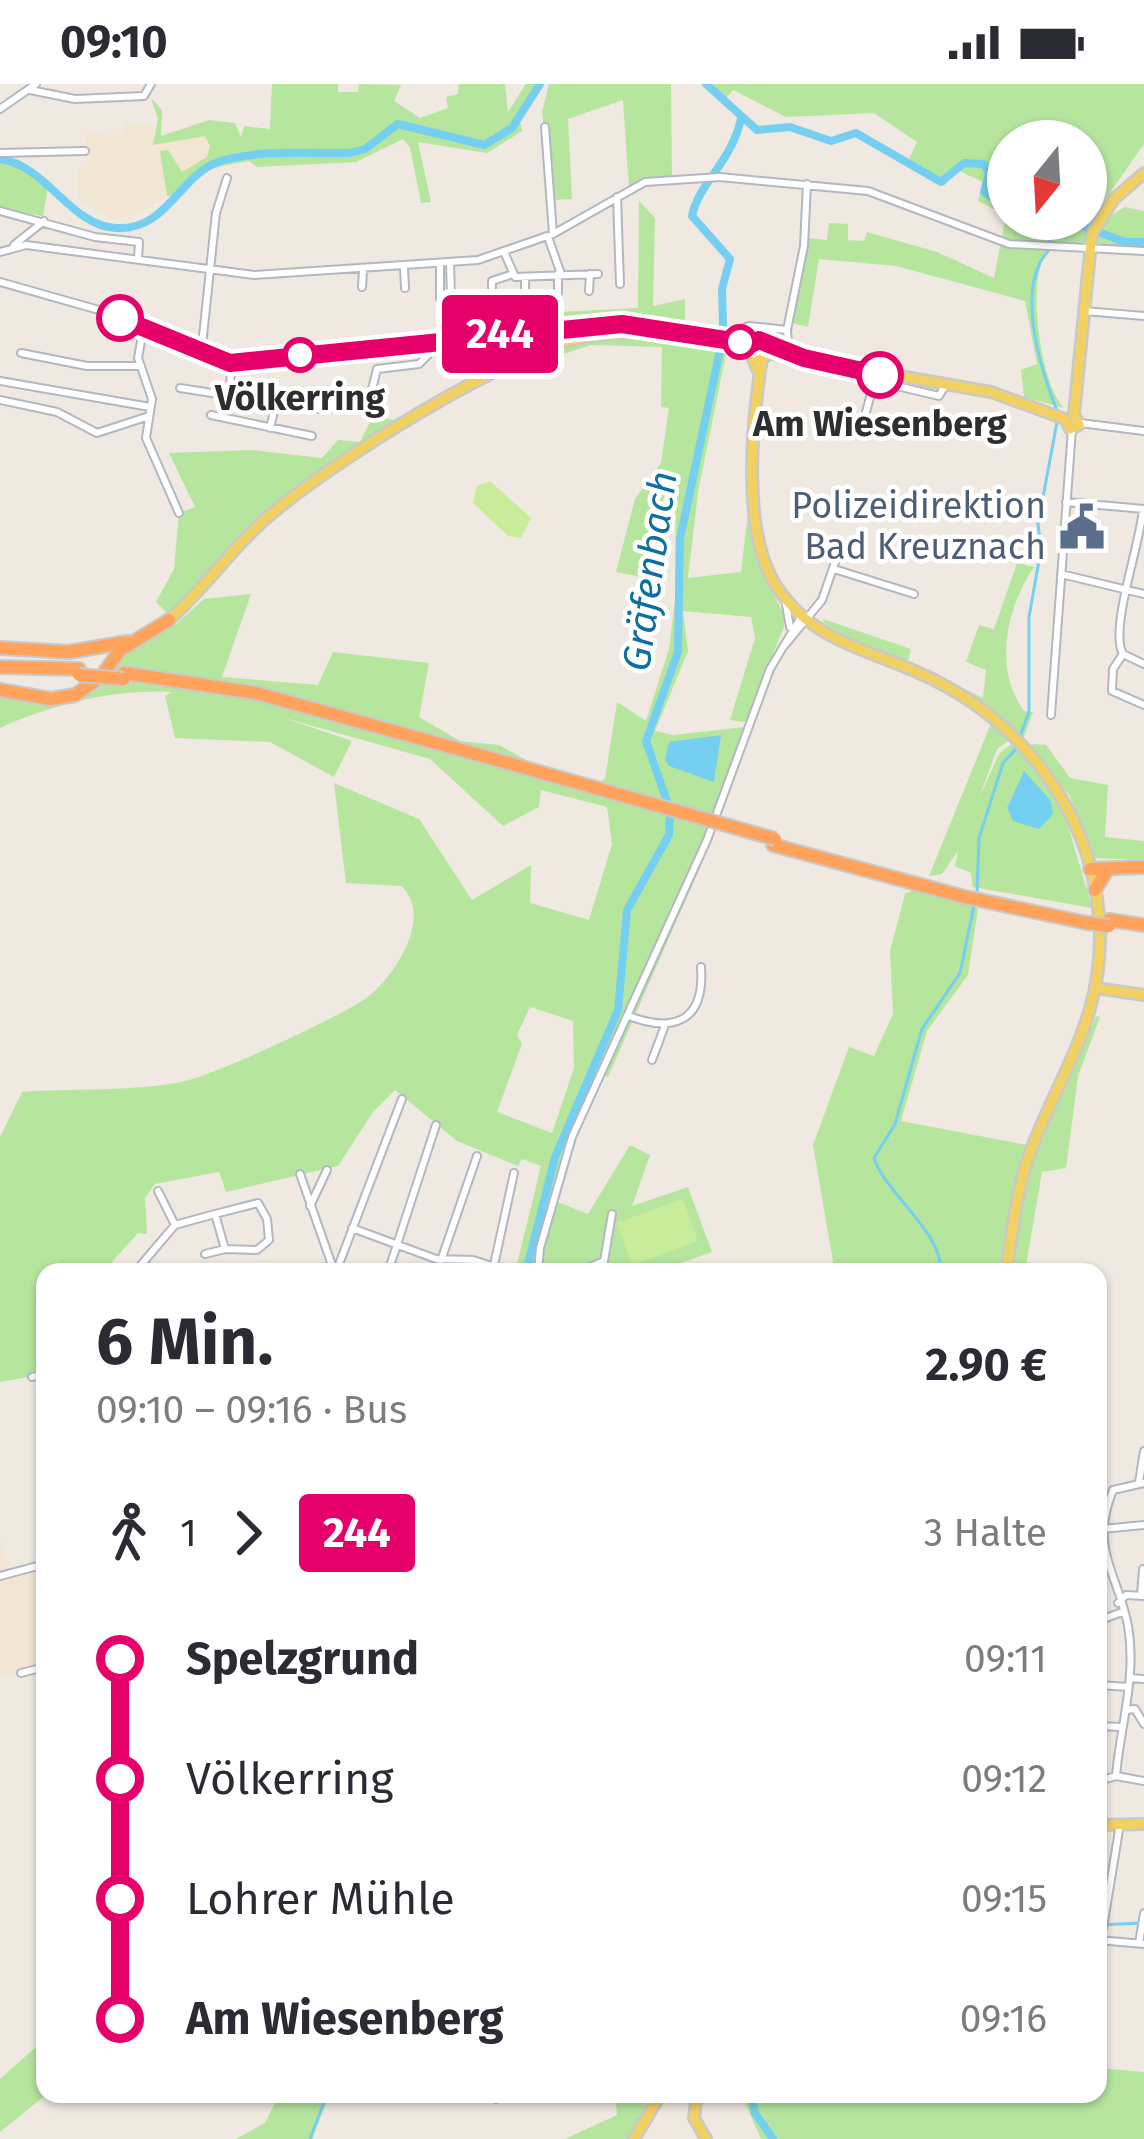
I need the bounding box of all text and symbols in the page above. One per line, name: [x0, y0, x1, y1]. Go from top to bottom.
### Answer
text: 09:10: [60, 15, 168, 69]
north arrow: [987, 120, 1107, 240]
map controls: [987, 120, 1107, 240]
line badge: 244: [431, 295, 569, 373]
unlabelled marker: [98, 296, 142, 340]
text: 244: [466, 309, 534, 359]
unlabelled marker: [724, 326, 756, 358]
marker: Völkerring: [284, 339, 316, 371]
marker: Am Wiesenberg: [858, 353, 902, 397]
place label: Völkerring: [214, 376, 385, 420]
place label: Am Wiesenberg: [752, 402, 1007, 446]
water label: Gräfenbach: [613, 468, 687, 674]
place label: Polizeidirektion Bad Kreuznach: [791, 484, 1046, 569]
public building icon: Polizeidirektion Bad Kreuznach: [1057, 502, 1107, 552]
text: 6 Min.: [96, 1302, 273, 1381]
text: 2.90 €: [925, 1338, 1047, 1392]
text: 09:10 – 09:16 · Bus: [96, 1387, 407, 1433]
icon: walk: [96, 1500, 162, 1566]
icon: forward: [215, 1500, 281, 1566]
text: 244: [323, 1508, 391, 1558]
text: 1: [180, 1510, 197, 1556]
text: 3 Halte: [924, 1510, 1047, 1556]
text: Spelzgrund: [186, 1632, 419, 1686]
text: 09:11: [964, 1636, 1047, 1682]
text: Völkerring: [186, 1752, 394, 1806]
text: 09:12: [961, 1756, 1047, 1802]
text: Lohrer Mühle: [186, 1872, 455, 1926]
text: 09:15: [961, 1876, 1047, 1922]
text: Am Wiesenberg: [186, 1992, 503, 2046]
text: 09:16: [960, 1996, 1047, 2042]

